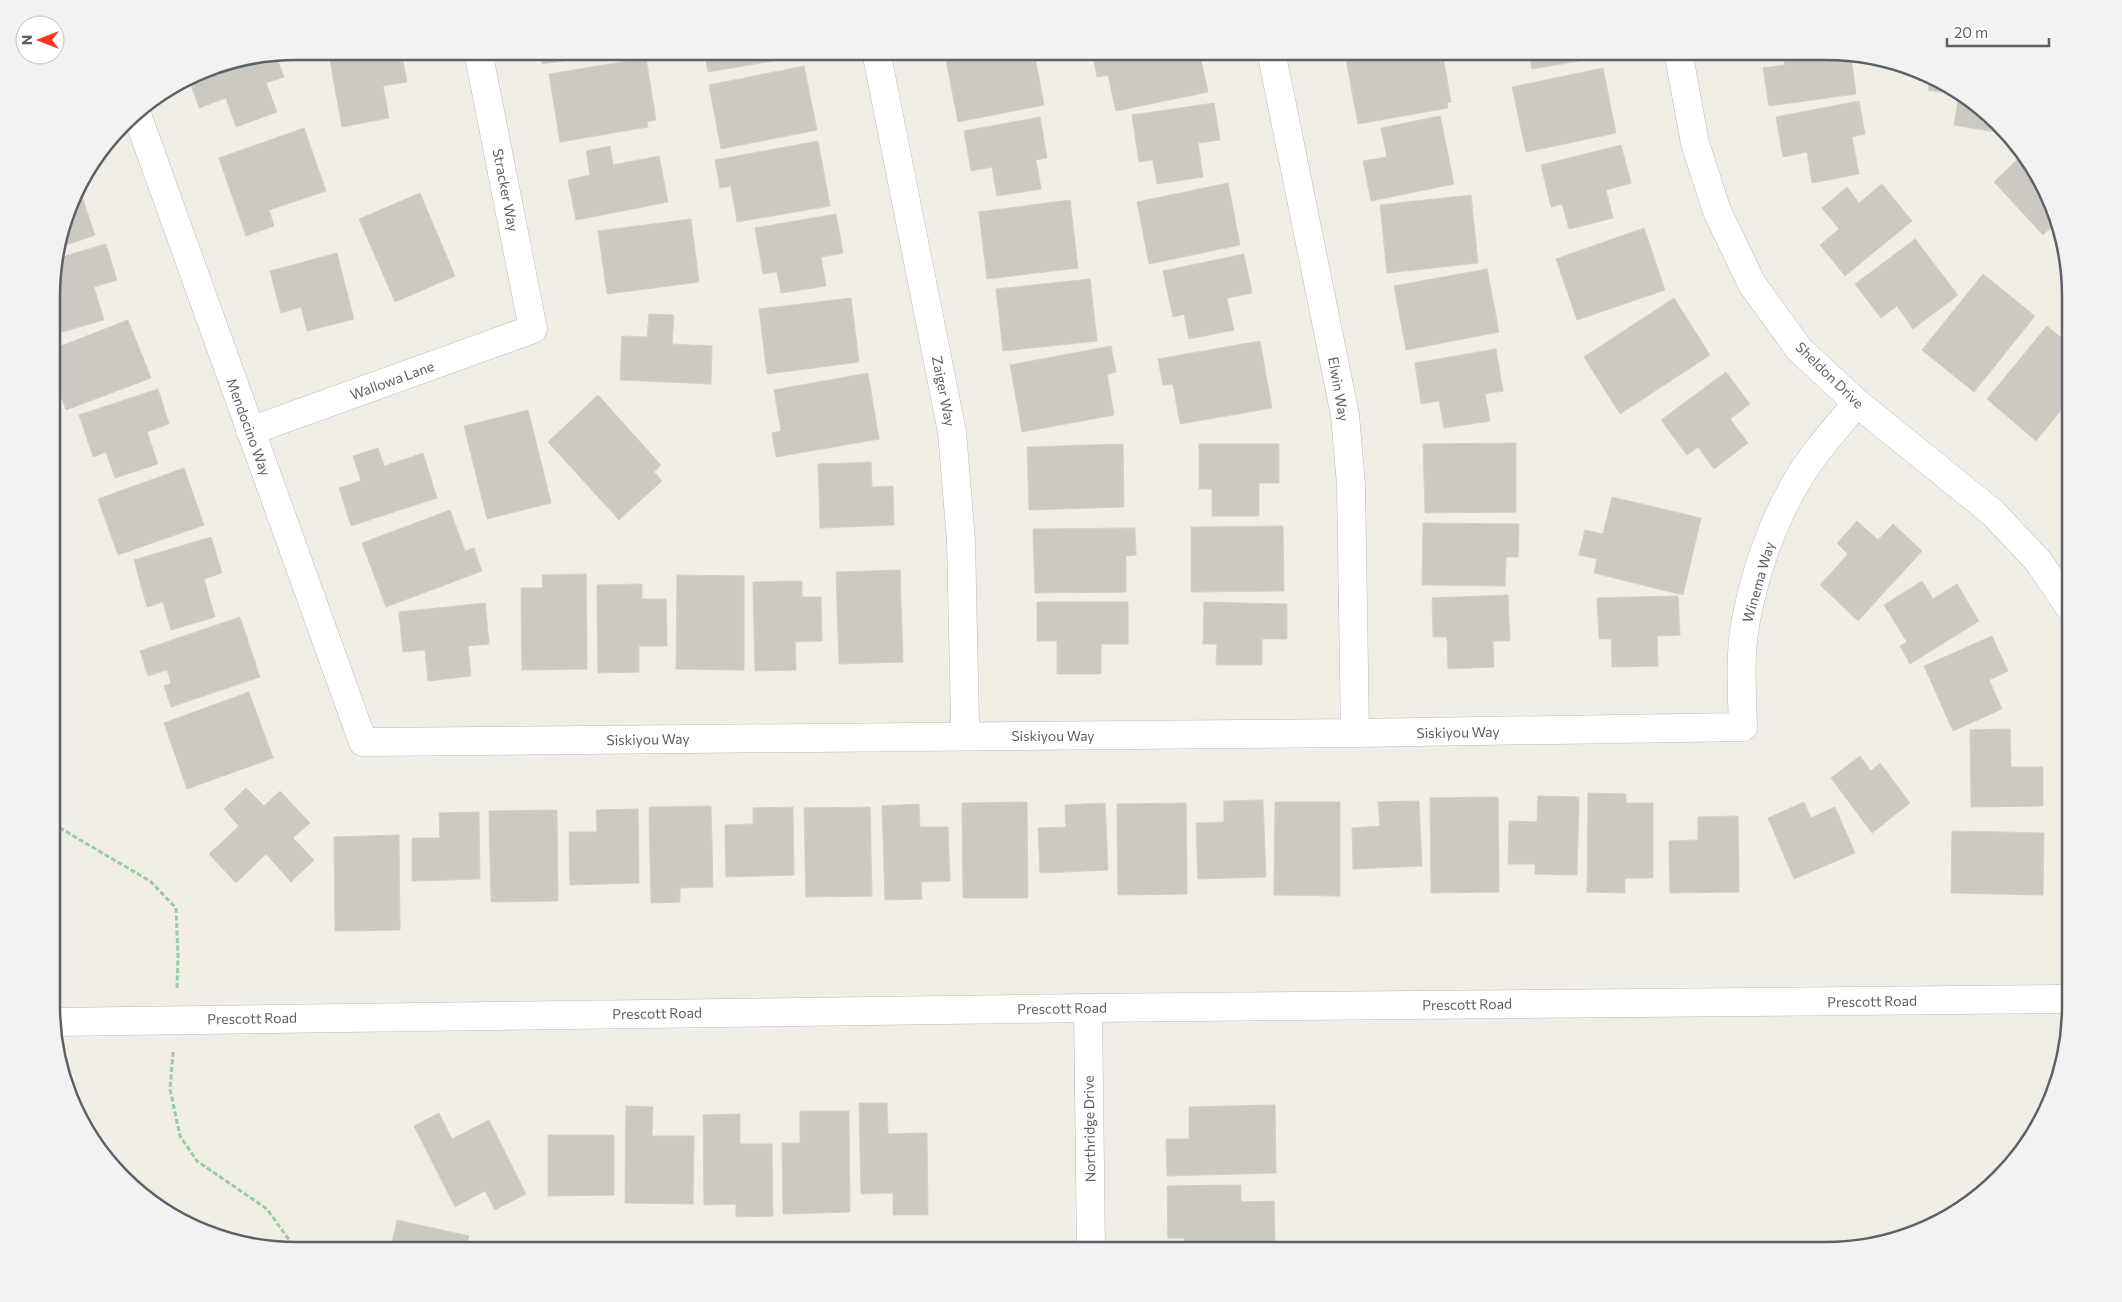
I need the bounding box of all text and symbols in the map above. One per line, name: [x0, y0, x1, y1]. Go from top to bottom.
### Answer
north arrow: [15, 15, 65, 65]
scale bar: [1947, 15, 2050, 47]
text: 20 m: [1954, 23, 1988, 41]
text: N: [18, 35, 35, 45]
street label: Stracker Way: [490, 147, 522, 233]
street label: Sheldon Drive: [1792, 338, 1868, 412]
street label: Zaiger Way: [929, 354, 959, 428]
street label: Elwin Way: [1325, 355, 1353, 423]
street label: Wallowa Lane: [348, 357, 436, 403]
street label: Mendocino Way: [223, 376, 275, 478]
street label: Winema Way: [1738, 540, 1778, 624]
street label: Siskiyou Way: [1416, 723, 1500, 741]
street label: Siskiyou Way: [1011, 727, 1095, 744]
street label: Siskiyou Way: [606, 730, 690, 748]
street label: Prescott Road: [1827, 992, 1917, 1010]
street label: Prescott Road: [1422, 995, 1512, 1013]
street label: Prescott Road: [1017, 999, 1107, 1017]
street label: Prescott Road: [612, 1004, 702, 1022]
street label: Prescott Road: [207, 1009, 297, 1027]
street label: Northridge Drive: [1080, 1075, 1098, 1183]

